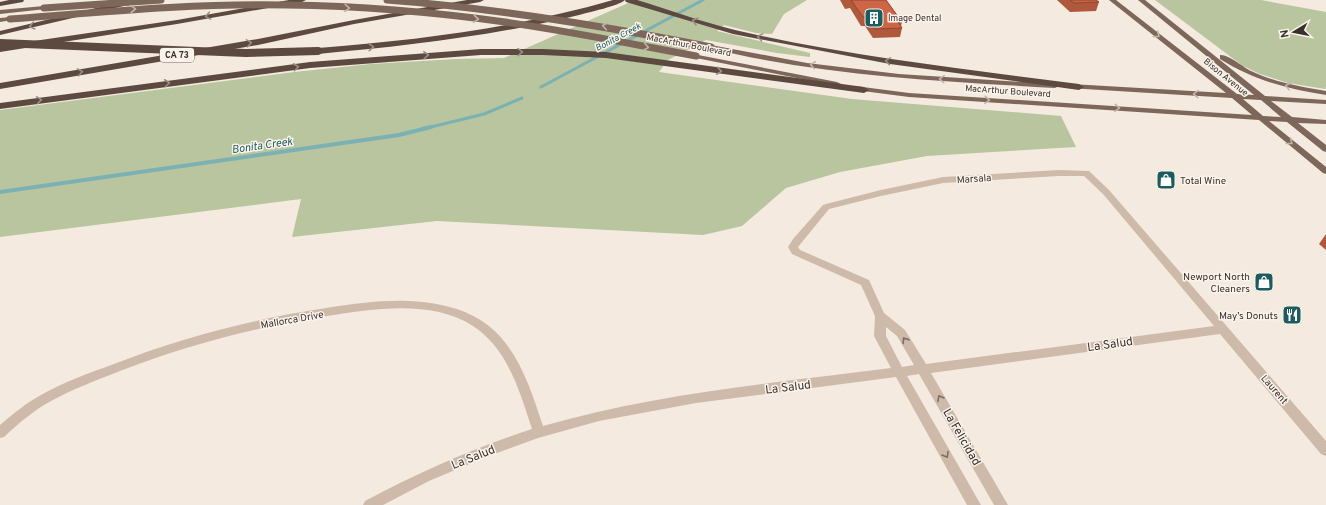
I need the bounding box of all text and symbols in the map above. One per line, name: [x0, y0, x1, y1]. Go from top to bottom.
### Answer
one-way arrow: [344, 3, 350, 12]
one-way arrow: [130, 5, 136, 14]
building icon: Image Dental: [863, 7, 885, 29]
one-way arrow: [205, 12, 212, 20]
north arrow: [1274, 12, 1314, 52]
place label: Image Dental: [888, 13, 941, 24]
one-way arrow: [473, 14, 479, 23]
one-way arrow: [692, 17, 699, 26]
one-way arrow: [29, 21, 36, 30]
water label: Bonita Creek: [594, 21, 643, 54]
one-way arrow: [601, 23, 608, 31]
text: N: [1278, 28, 1293, 39]
one-way arrow: [1152, 30, 1159, 37]
street label: MacArthur Boulevard: [646, 32, 732, 59]
one-way arrow: [757, 33, 763, 42]
one-way arrow: [246, 39, 253, 48]
one-way arrow: [643, 42, 649, 50]
one-way arrow: [368, 43, 374, 52]
road number: CA 73: [160, 48, 194, 62]
one-way arrow: [517, 48, 523, 56]
one-way arrow: [423, 51, 429, 59]
street label: Bison Avenue: [1201, 56, 1250, 99]
one-way arrow: [885, 57, 891, 66]
one-way arrow: [810, 61, 816, 70]
one-way arrow: [293, 63, 300, 72]
one-way arrow: [716, 66, 722, 75]
one-way arrow: [77, 68, 83, 77]
one-way arrow: [939, 75, 945, 84]
one-way arrow: [164, 79, 171, 88]
street label: MacArthur Boulevard: [965, 83, 1051, 100]
one-way arrow: [1284, 83, 1291, 91]
one-way arrow: [1193, 89, 1199, 98]
one-way arrow: [984, 95, 990, 104]
one-way arrow: [36, 96, 42, 105]
one-way arrow: [1114, 103, 1120, 112]
water label: Bonita Creek: [231, 135, 294, 157]
one-way arrow: [1286, 137, 1293, 144]
shop icon: Total Wine: [1155, 169, 1177, 191]
street label: Marsala: [956, 172, 992, 187]
place label: Total Wine: [1180, 175, 1226, 188]
place label: Newport North Cleaners: [1183, 271, 1250, 296]
shop icon: Newport North Cleaners: [1253, 271, 1275, 293]
restaurant icon: May’s Donuts: [1281, 304, 1303, 326]
street label: Mallorca Drive: [260, 309, 325, 332]
place label: May’s Donuts: [1219, 310, 1278, 323]
street label: La Salud: [1086, 334, 1134, 356]
one-way arrow: [902, 337, 910, 344]
street label: Laurent: [1258, 373, 1290, 408]
street label: La Salud: [764, 377, 812, 399]
one-way arrow: [937, 395, 944, 402]
street label: La Felicidad: [938, 406, 984, 469]
street label: La Salud: [449, 442, 498, 474]
one-way arrow: [941, 451, 948, 458]

